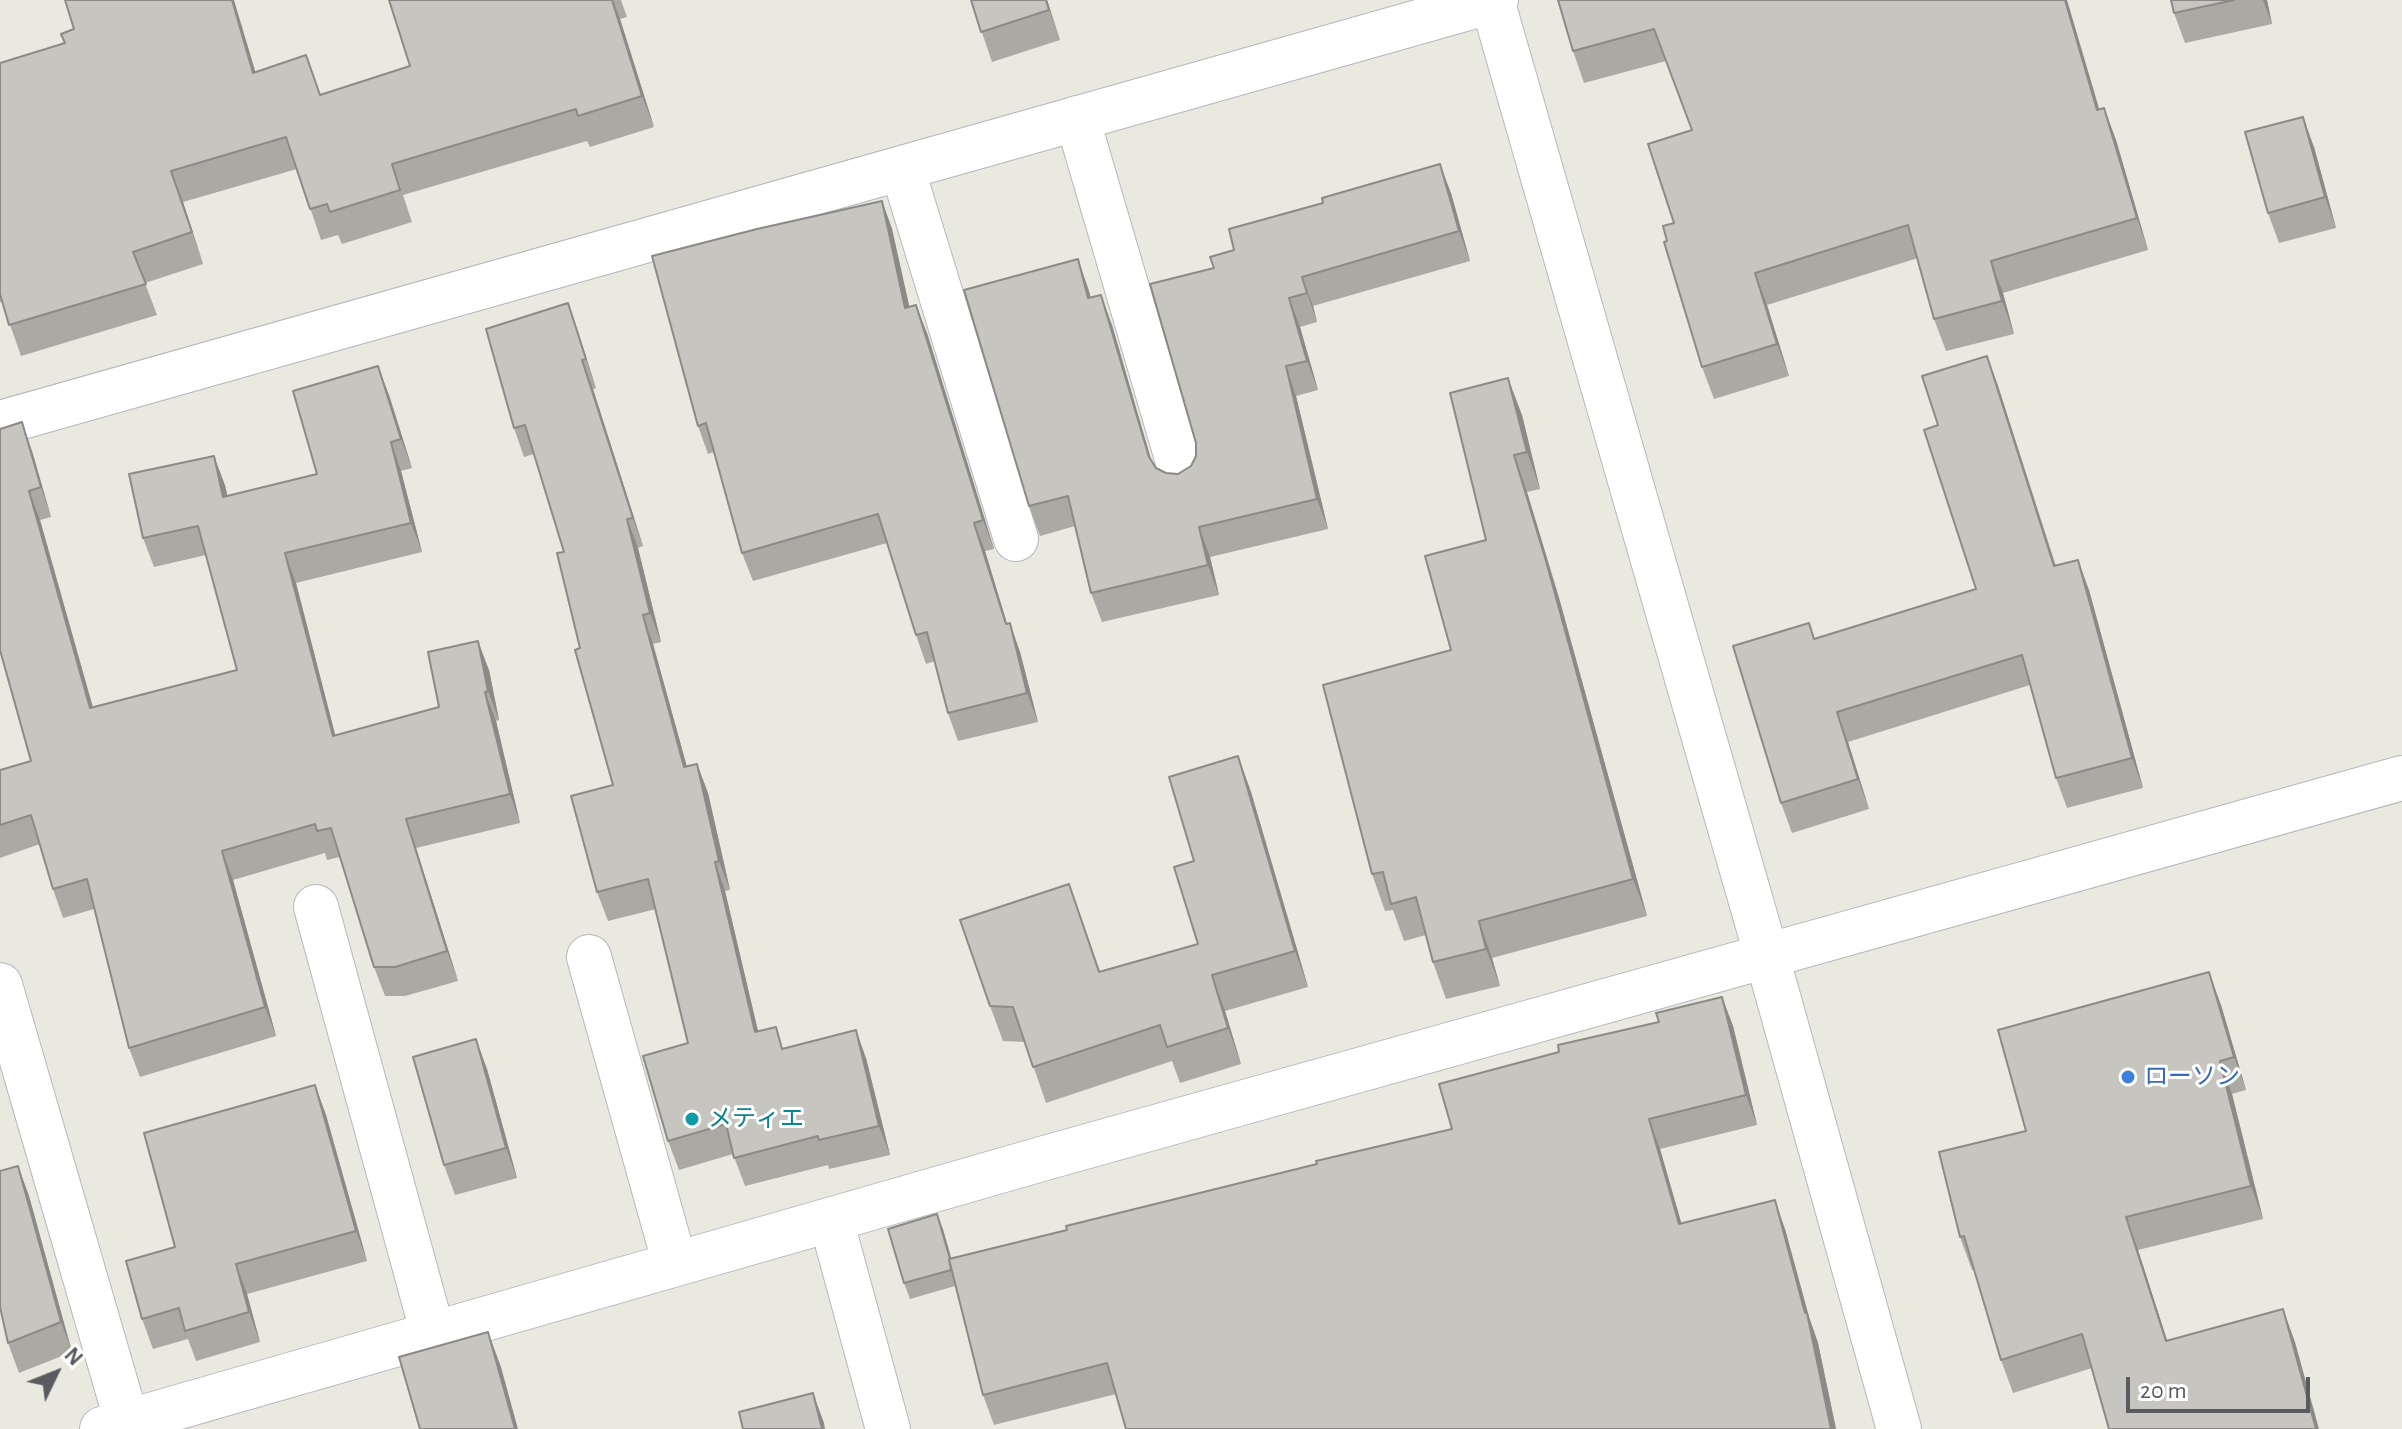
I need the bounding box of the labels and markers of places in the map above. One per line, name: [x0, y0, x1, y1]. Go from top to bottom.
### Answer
place label: ローソン: [2144, 1063, 2240, 1091]
marker: ローソン: [2119, 1068, 2137, 1086]
place label: メティエ: [708, 1105, 804, 1133]
marker: メティエ: [683, 1110, 701, 1128]

